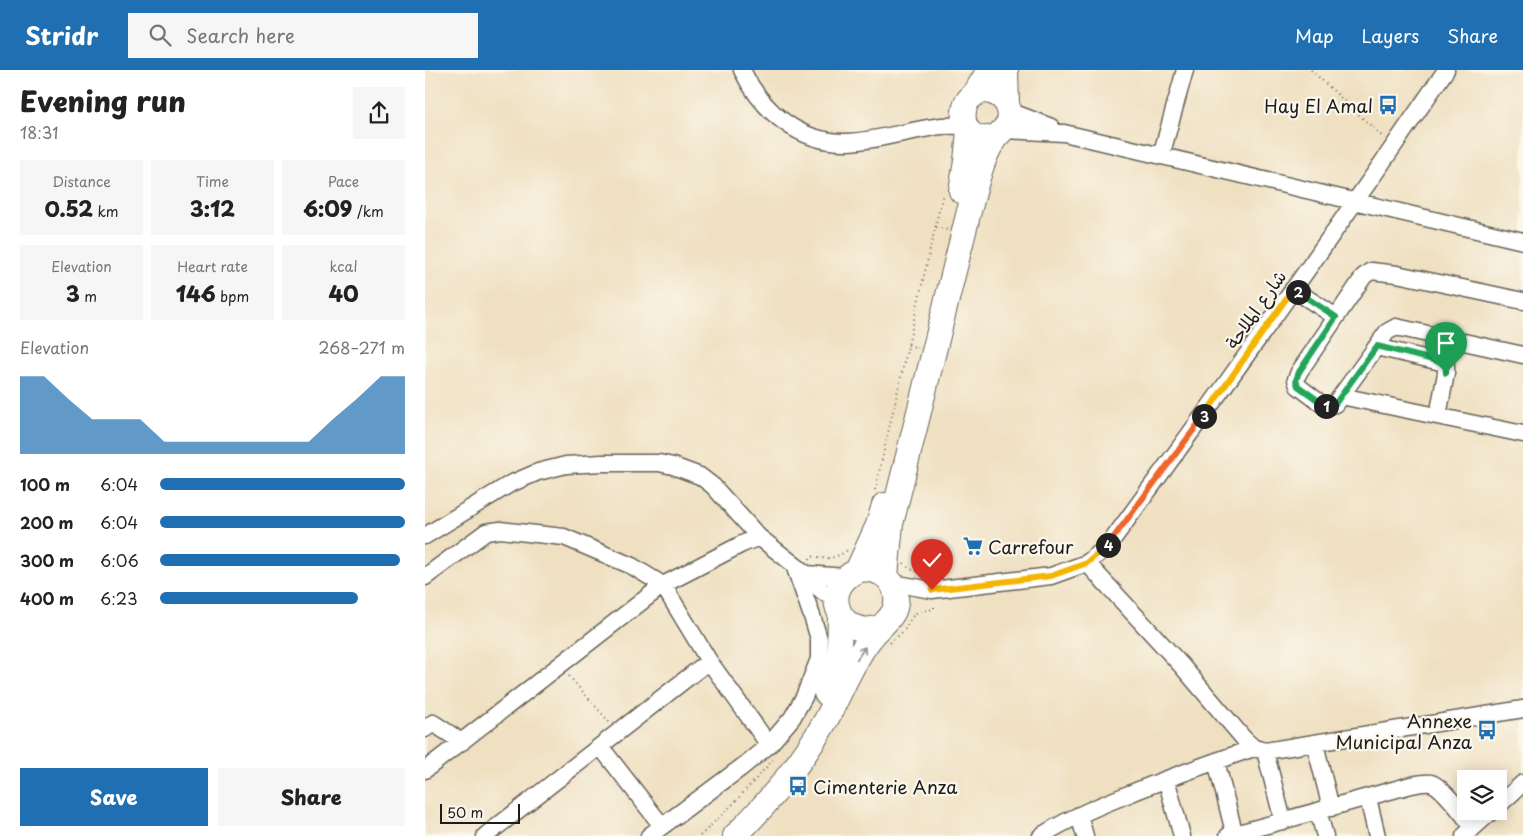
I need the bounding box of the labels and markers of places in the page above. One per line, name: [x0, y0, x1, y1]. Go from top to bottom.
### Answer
place label: Hay El Amal: [1264, 92, 1373, 119]
bus stop icon: Hay El Amal: [1377, 94, 1399, 116]
pin: 2: [1285, 280, 1311, 304]
pin: [1425, 322, 1467, 373]
pin: 1: [1313, 394, 1339, 418]
pin: 3: [1191, 404, 1217, 428]
pin: 4: [1095, 532, 1121, 558]
place label: Carrefour: [988, 533, 1074, 560]
supermarket icon: Carrefour: [962, 535, 984, 557]
pin: [911, 539, 953, 590]
place label: Annexe Municipal Anza: [1335, 707, 1473, 755]
bus stop icon: Annexe Municipal Anza: [1476, 719, 1498, 741]
place label: Cimenterie Anza: [813, 773, 958, 800]
bus stop icon: Cimenterie Anza: [787, 775, 809, 797]

